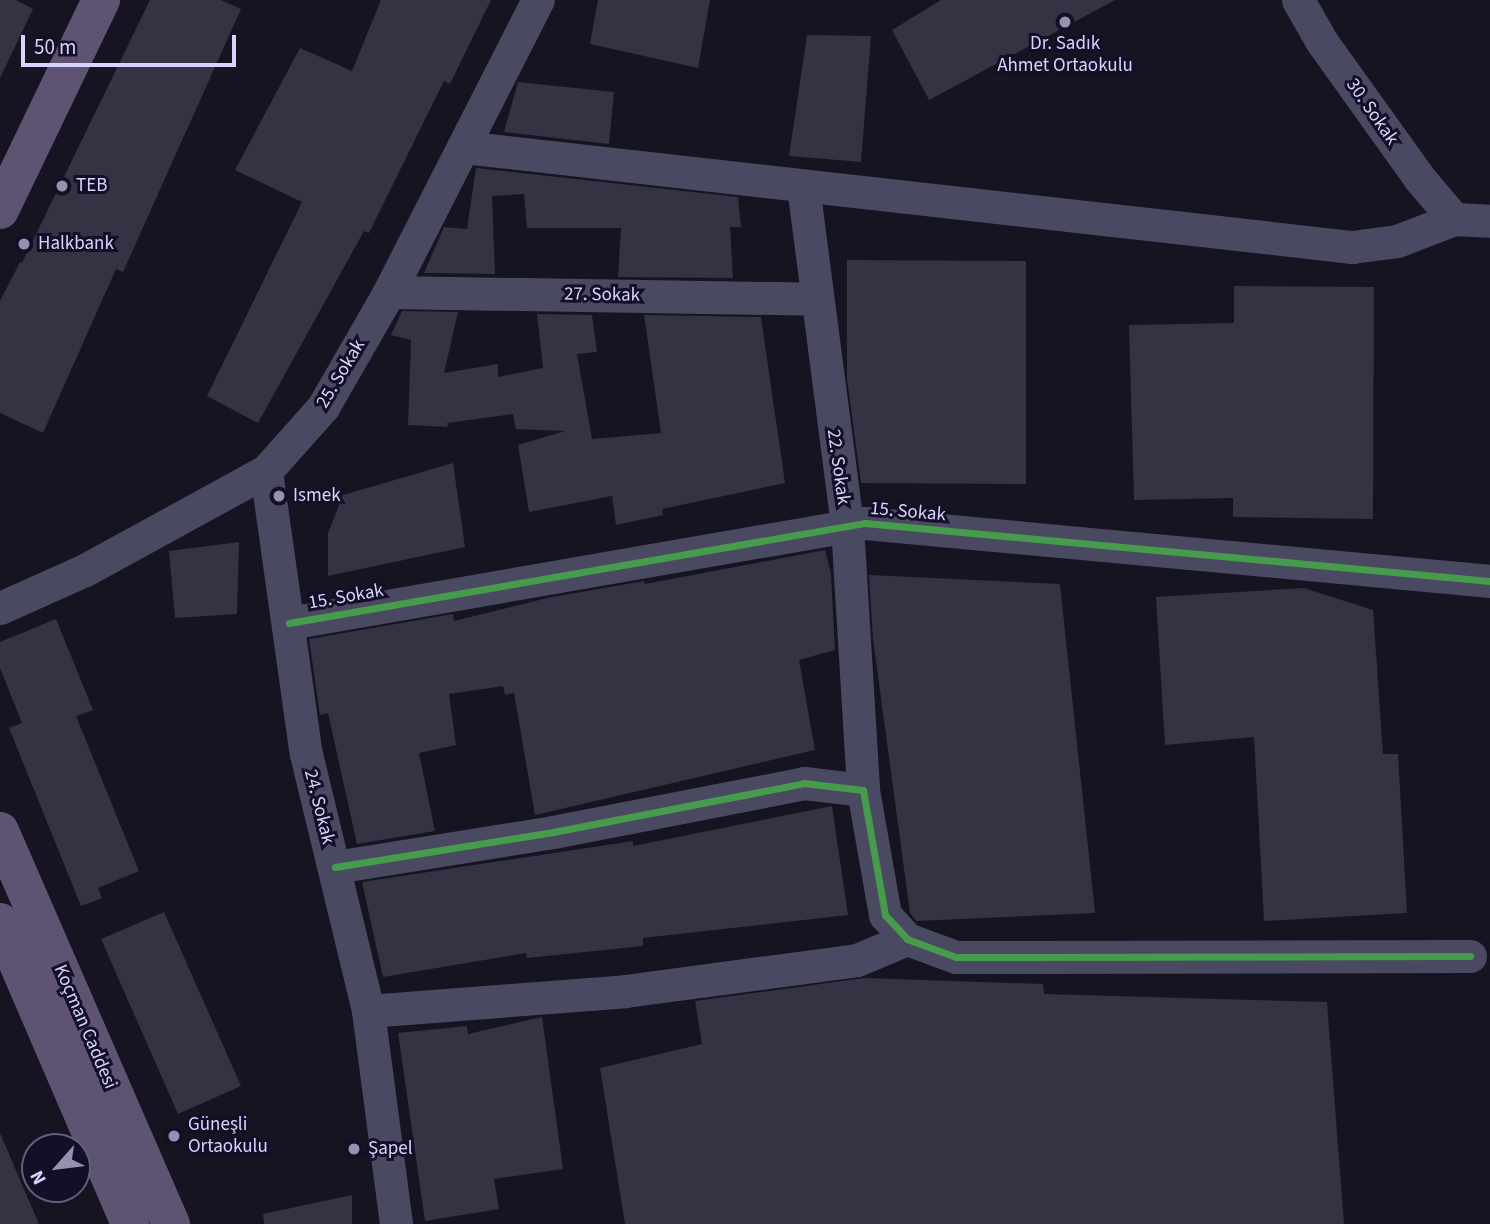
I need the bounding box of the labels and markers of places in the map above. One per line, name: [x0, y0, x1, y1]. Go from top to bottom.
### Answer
marker: Dr. Sadık Ahmet Ortaokulu: [1057, 14, 1073, 30]
place label: Dr. Sadık Ahmet Ortaokulu: [997, 33, 1133, 77]
place label: TEB: [76, 175, 107, 197]
marker: TEB: [54, 178, 70, 194]
place label: Halkbank: [38, 233, 114, 255]
marker: Halkbank: [16, 236, 32, 252]
place label: Ismek: [293, 485, 341, 507]
marker: Ismek: [271, 488, 287, 504]
place label: Güneşli Ortaokulu: [188, 1114, 268, 1158]
marker: Güneşli Ortaokulu: [166, 1128, 182, 1144]
place label: Şapel: [368, 1138, 413, 1160]
marker: Şapel: [346, 1141, 362, 1157]

